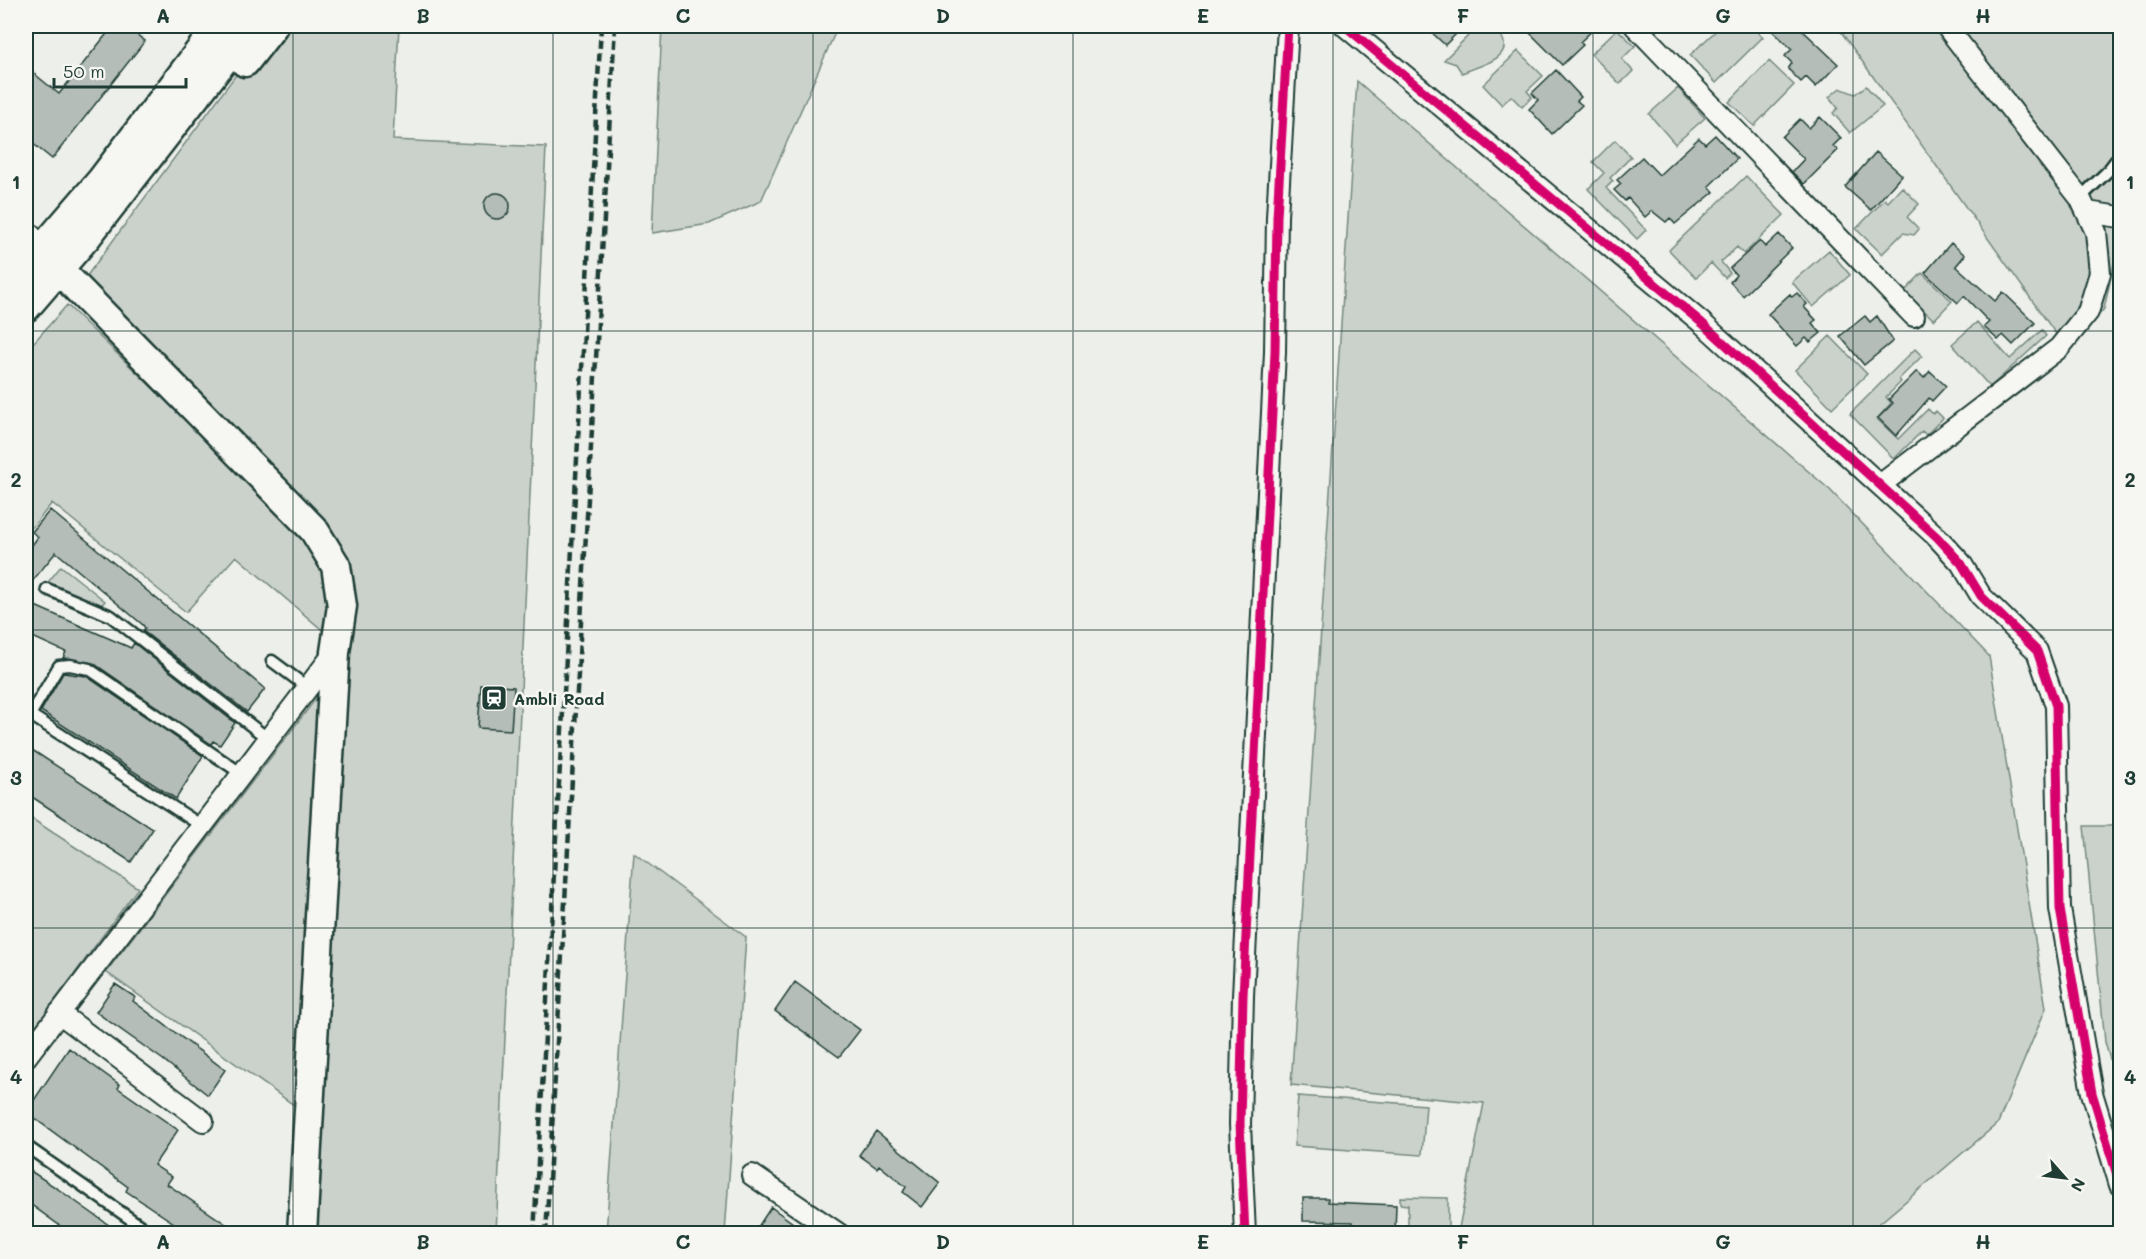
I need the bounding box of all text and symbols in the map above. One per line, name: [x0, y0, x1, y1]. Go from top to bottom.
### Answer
text: A: [156, 2, 170, 28]
text: B: [416, 2, 430, 28]
text: C: [676, 2, 691, 28]
text: D: [936, 2, 950, 28]
text: E: [1197, 2, 1209, 28]
text: F: [1457, 2, 1470, 28]
text: G: [1715, 2, 1731, 28]
text: H: [1975, 2, 1991, 28]
scale bar: [54, 51, 186, 89]
text: 50 m: [63, 59, 105, 83]
text: 1: [12, 168, 20, 194]
text: 1: [2126, 168, 2134, 194]
text: 2: [10, 466, 22, 492]
text: 2: [2124, 466, 2136, 492]
station icon: Ambli Road: [479, 683, 509, 713]
place label: Ambli Road: [514, 688, 604, 709]
text: 3: [10, 764, 22, 790]
text: 3: [2124, 764, 2136, 790]
text: 4: [10, 1063, 23, 1089]
text: 4: [2124, 1063, 2137, 1089]
north arrow: [2035, 1148, 2095, 1208]
text: N: [2067, 1175, 2091, 1196]
text: A: [156, 1228, 170, 1254]
text: B: [416, 1228, 430, 1254]
text: C: [676, 1228, 691, 1254]
text: D: [936, 1228, 950, 1254]
text: E: [1197, 1228, 1209, 1254]
text: F: [1457, 1228, 1470, 1254]
text: G: [1715, 1228, 1731, 1254]
text: H: [1975, 1228, 1991, 1254]

